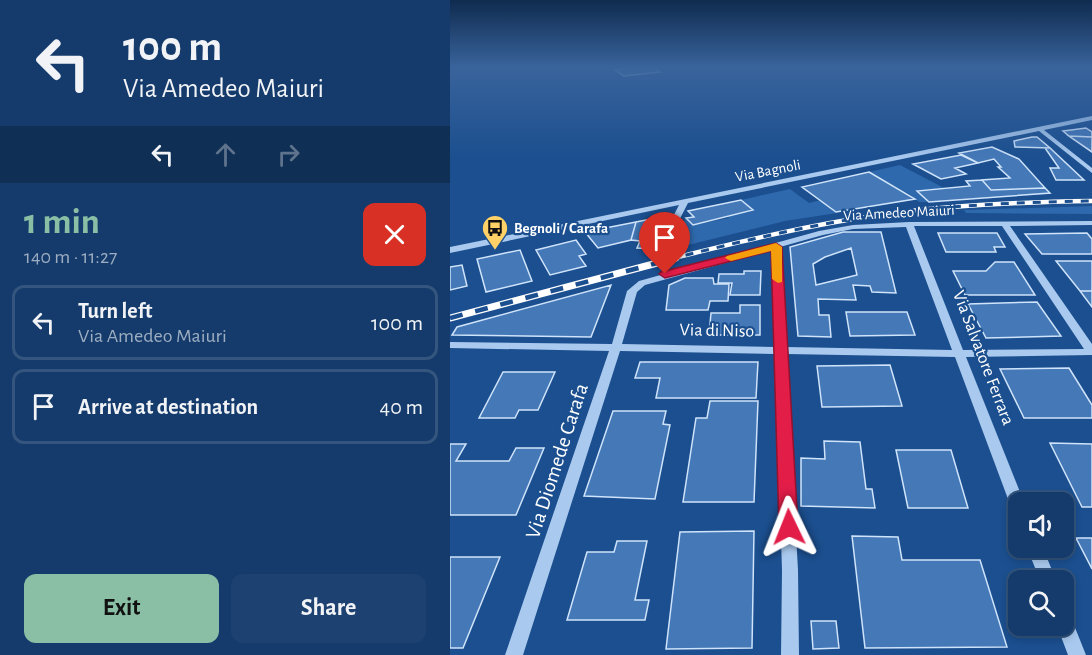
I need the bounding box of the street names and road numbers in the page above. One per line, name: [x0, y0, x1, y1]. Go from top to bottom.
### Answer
street label: Via Bagnoli: [734, 157, 802, 185]
street label: Via Amedeo Maiuri: [843, 203, 955, 223]
street label: Via Salvatore Ferrara: [949, 288, 1017, 428]
street label: Via di Niso: [680, 321, 755, 341]
street label: Via Diomede Carafa: [522, 381, 592, 541]

